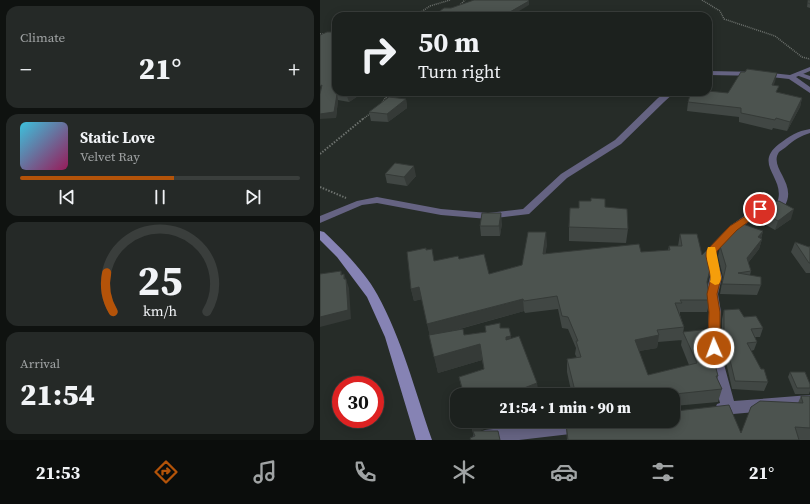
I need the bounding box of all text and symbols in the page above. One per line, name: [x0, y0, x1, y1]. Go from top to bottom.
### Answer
text: 50 m: [418, 23, 480, 61]
icon: right: [352, 28, 404, 80]
text: Climate: [20, 29, 65, 46]
text: 21°: [139, 48, 181, 89]
text: −: [20, 54, 32, 84]
text: +: [288, 54, 300, 84]
text: Turn right: [418, 59, 500, 84]
text: Static Love: [80, 127, 155, 148]
text: Velvet Ray: [80, 148, 140, 165]
icon: previous: [56, 186, 78, 208]
icon: pause: [149, 186, 171, 208]
icon: next: [242, 186, 264, 208]
pin: [743, 192, 777, 226]
icon: arrive: [749, 198, 771, 220]
text: 25: [137, 252, 183, 309]
text: km/h: [143, 301, 177, 321]
position arrow: [693, 327, 735, 369]
text: Arrival: [20, 355, 60, 372]
text: 21:54: [20, 374, 95, 415]
speed limit sign: 30: [332, 376, 384, 428]
text: 21:54 · 1 min · 90 m: [499, 397, 631, 418]
icon: directions: [152, 458, 180, 486]
icon: music: [251, 458, 279, 486]
icon: phone: [351, 458, 379, 486]
icon: climate: [450, 458, 478, 486]
icon: car: [550, 458, 578, 486]
icon: filters: [649, 458, 677, 486]
text: 21:53: [36, 460, 80, 485]
text: 21°: [749, 460, 774, 485]

